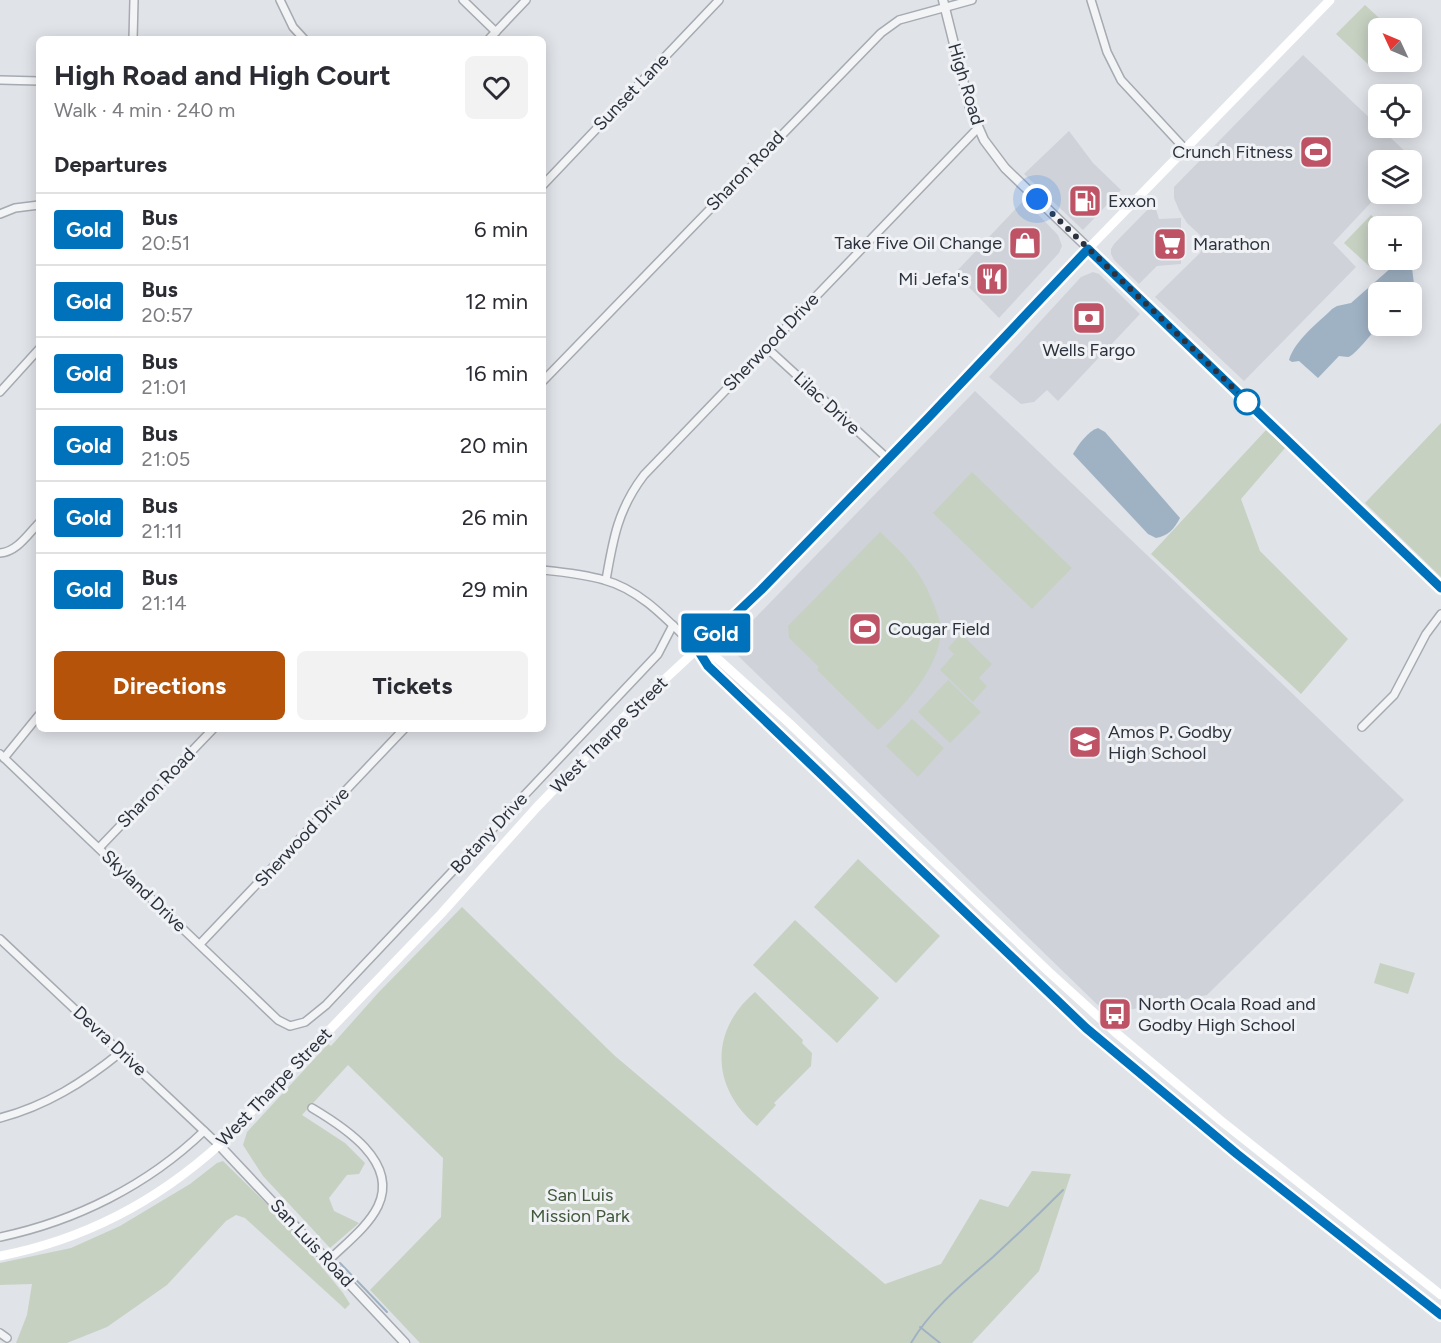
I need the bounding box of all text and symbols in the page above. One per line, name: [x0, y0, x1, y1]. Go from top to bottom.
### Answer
north arrow: [1368, 18, 1422, 72]
map controls: [1368, 18, 1422, 336]
street label: High Road: [943, 41, 989, 127]
street label: Sunset Lane: [589, 49, 673, 135]
button: heart: [465, 56, 528, 119]
text: High Road and High Court: [54, 58, 391, 92]
button: locate: [1368, 84, 1422, 138]
text: Walk · 4 min · 240 m: [54, 98, 235, 122]
street label: Sharon Road: [701, 126, 789, 216]
sports icon: Crunch Fitness: [1298, 134, 1334, 170]
place label: Crunch Fitness: [1172, 141, 1293, 163]
button: layers: [1368, 150, 1422, 204]
text: Departures: [54, 151, 167, 178]
fuel station icon: Exxon: [1067, 183, 1103, 219]
your location: [1022, 184, 1052, 214]
place label: Exxon: [1108, 190, 1156, 212]
text: Bus: [141, 204, 178, 231]
text: 6 min: [474, 216, 528, 243]
button: +: [1368, 216, 1422, 270]
text: Gold: [66, 217, 111, 242]
shop icon: Take Five Oil Change: [1007, 225, 1043, 261]
supermarket icon: Marathon: [1152, 226, 1188, 262]
text: 20:51: [141, 231, 190, 255]
place label: Take Five Oil Change: [835, 232, 1002, 254]
place label: Marathon: [1193, 233, 1270, 255]
restaurant icon: Mi Jefa's: [974, 261, 1010, 297]
place label: Mi Jefa's: [898, 268, 969, 290]
text: Bus: [141, 276, 178, 303]
button: −: [1368, 282, 1422, 336]
text: 12 min: [465, 288, 528, 315]
street label: Sherwood Drive: [718, 288, 824, 396]
text: Gold: [66, 289, 111, 314]
bank icon: Wells Fargo: [1071, 300, 1107, 336]
text: 20:57: [141, 303, 193, 327]
place label: Wells Fargo: [1042, 339, 1136, 361]
text: Bus: [141, 348, 178, 375]
text: 16 min: [465, 360, 528, 387]
text: Gold: [66, 361, 111, 386]
street label: Lilac Drive: [789, 367, 865, 439]
text: 21:01: [141, 375, 187, 399]
unlabelled marker: [1234, 389, 1260, 415]
text: Bus: [141, 420, 178, 447]
text: 20 min: [460, 432, 528, 459]
text: Gold: [66, 433, 111, 458]
text: 21:05: [141, 447, 190, 471]
text: Bus: [141, 492, 178, 519]
text: 26 min: [462, 504, 528, 531]
text: Gold: [66, 505, 111, 530]
text: 21:11: [141, 519, 183, 543]
text: Bus: [141, 564, 178, 591]
text: 29 min: [462, 576, 528, 603]
text: Gold: [66, 577, 111, 602]
text: 21:14: [141, 591, 187, 615]
sports icon: Cougar Field: [847, 611, 883, 647]
line badge: Gold: [674, 614, 758, 652]
place label: Cougar Field: [888, 618, 990, 640]
text: Gold: [693, 621, 739, 646]
button: Directions: [54, 651, 285, 720]
button: Tickets: [297, 651, 528, 720]
street label: West Tharpe Street: [546, 672, 672, 798]
place label: Amos P. Godby High School: [1108, 721, 1232, 764]
school or university icon: Amos P. Godby High School: [1067, 724, 1103, 760]
street label: Sharon Road: [112, 743, 200, 833]
street label: Sherwood Drive: [250, 782, 354, 891]
street label: Botany Drive: [446, 788, 532, 878]
street label: Skyland Drive: [97, 845, 191, 937]
place label: North Ocala Road and Godby High School: [1138, 993, 1316, 1036]
bus stop icon: North Ocala Road and Godby High School: [1097, 996, 1133, 1032]
street label: Devra Drive: [69, 1001, 152, 1081]
street label: West Tharpe Street: [212, 1023, 336, 1151]
park label: San Luis Mission Park: [530, 1184, 630, 1227]
street label: San Luis Road: [266, 1194, 358, 1292]

